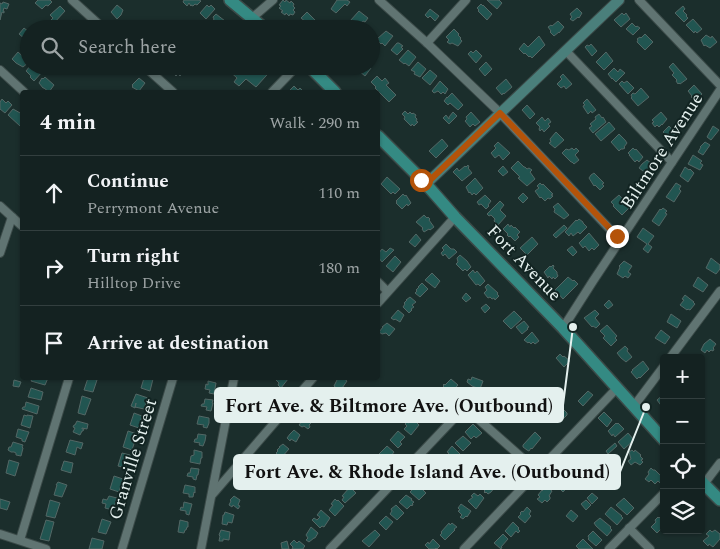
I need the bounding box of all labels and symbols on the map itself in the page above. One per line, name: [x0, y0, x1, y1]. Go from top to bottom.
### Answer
street label: Biltmore Avenue: [614, 87, 710, 215]
route start: [410, 169, 433, 192]
street label: Fort Avenue: [480, 218, 568, 308]
route end: [606, 225, 629, 248]
callout: Fort Ave. & Biltmore Ave. (Outbound): [215, 388, 563, 422]
text: Fort Ave. & Biltmore Ave. (Outbound): [225, 392, 553, 421]
street label: Granville Street: [102, 395, 164, 523]
callout: Fort Ave. & Rhode Island Ave. (Outbound): [234, 455, 620, 489]
text: Fort Ave. & Rhode Island Ave. (Outbound): [244, 458, 610, 487]

